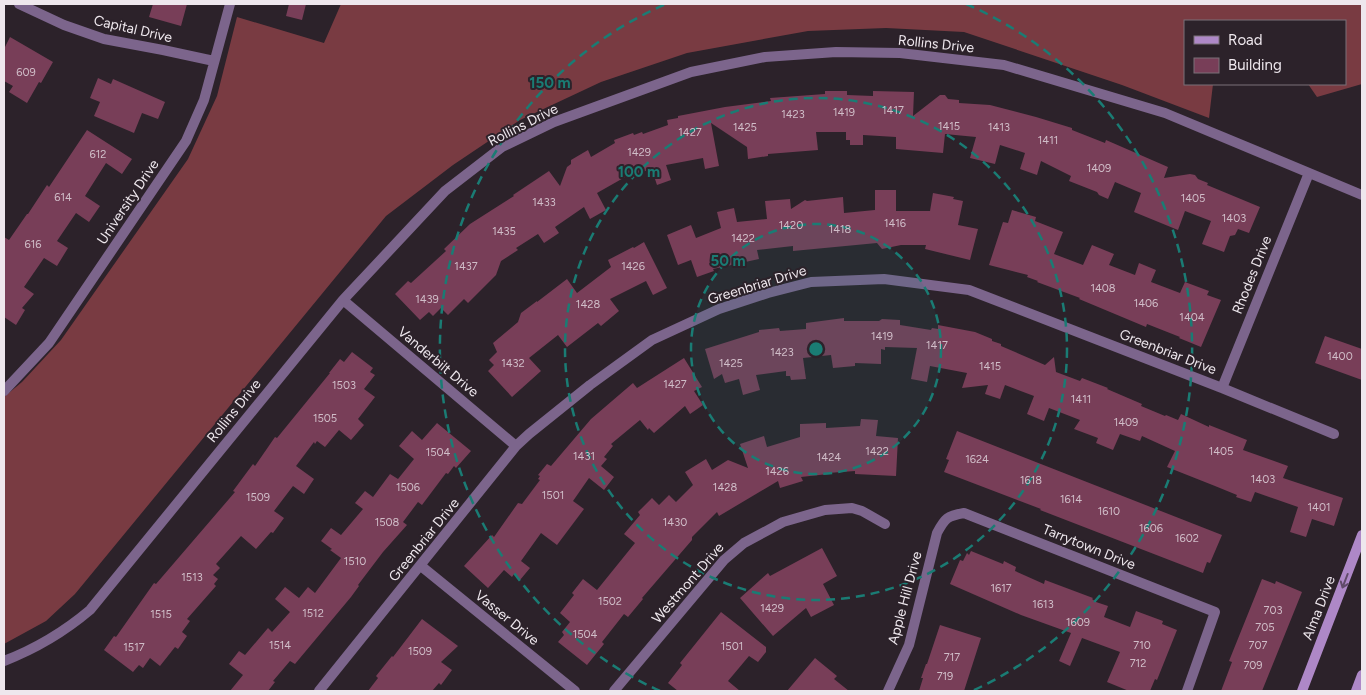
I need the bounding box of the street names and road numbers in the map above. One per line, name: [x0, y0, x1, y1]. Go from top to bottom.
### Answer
street label: Capital Drive: [92, 12, 174, 46]
street label: Rollins Drive: [897, 32, 975, 56]
street label: Rollins Drive: [485, 100, 561, 150]
street label: University Drive: [93, 156, 163, 248]
street label: Rhodes Drive: [1229, 233, 1276, 317]
street label: Greenbriar Drive: [706, 262, 809, 308]
street label: Vanderbilt Drive: [394, 323, 482, 401]
street label: Greenbriar Drive: [1117, 326, 1219, 378]
street label: Rollins Drive: [203, 376, 265, 446]
street label: Greenbriar Drive: [385, 495, 463, 585]
street label: Tarrytown Drive: [1040, 521, 1138, 573]
street label: Westmont Drive: [648, 539, 728, 627]
street label: Apple Hill Drive: [884, 549, 926, 647]
street label: Alma Drive: [1299, 573, 1339, 643]
street label: Vasser Drive: [472, 587, 543, 649]

